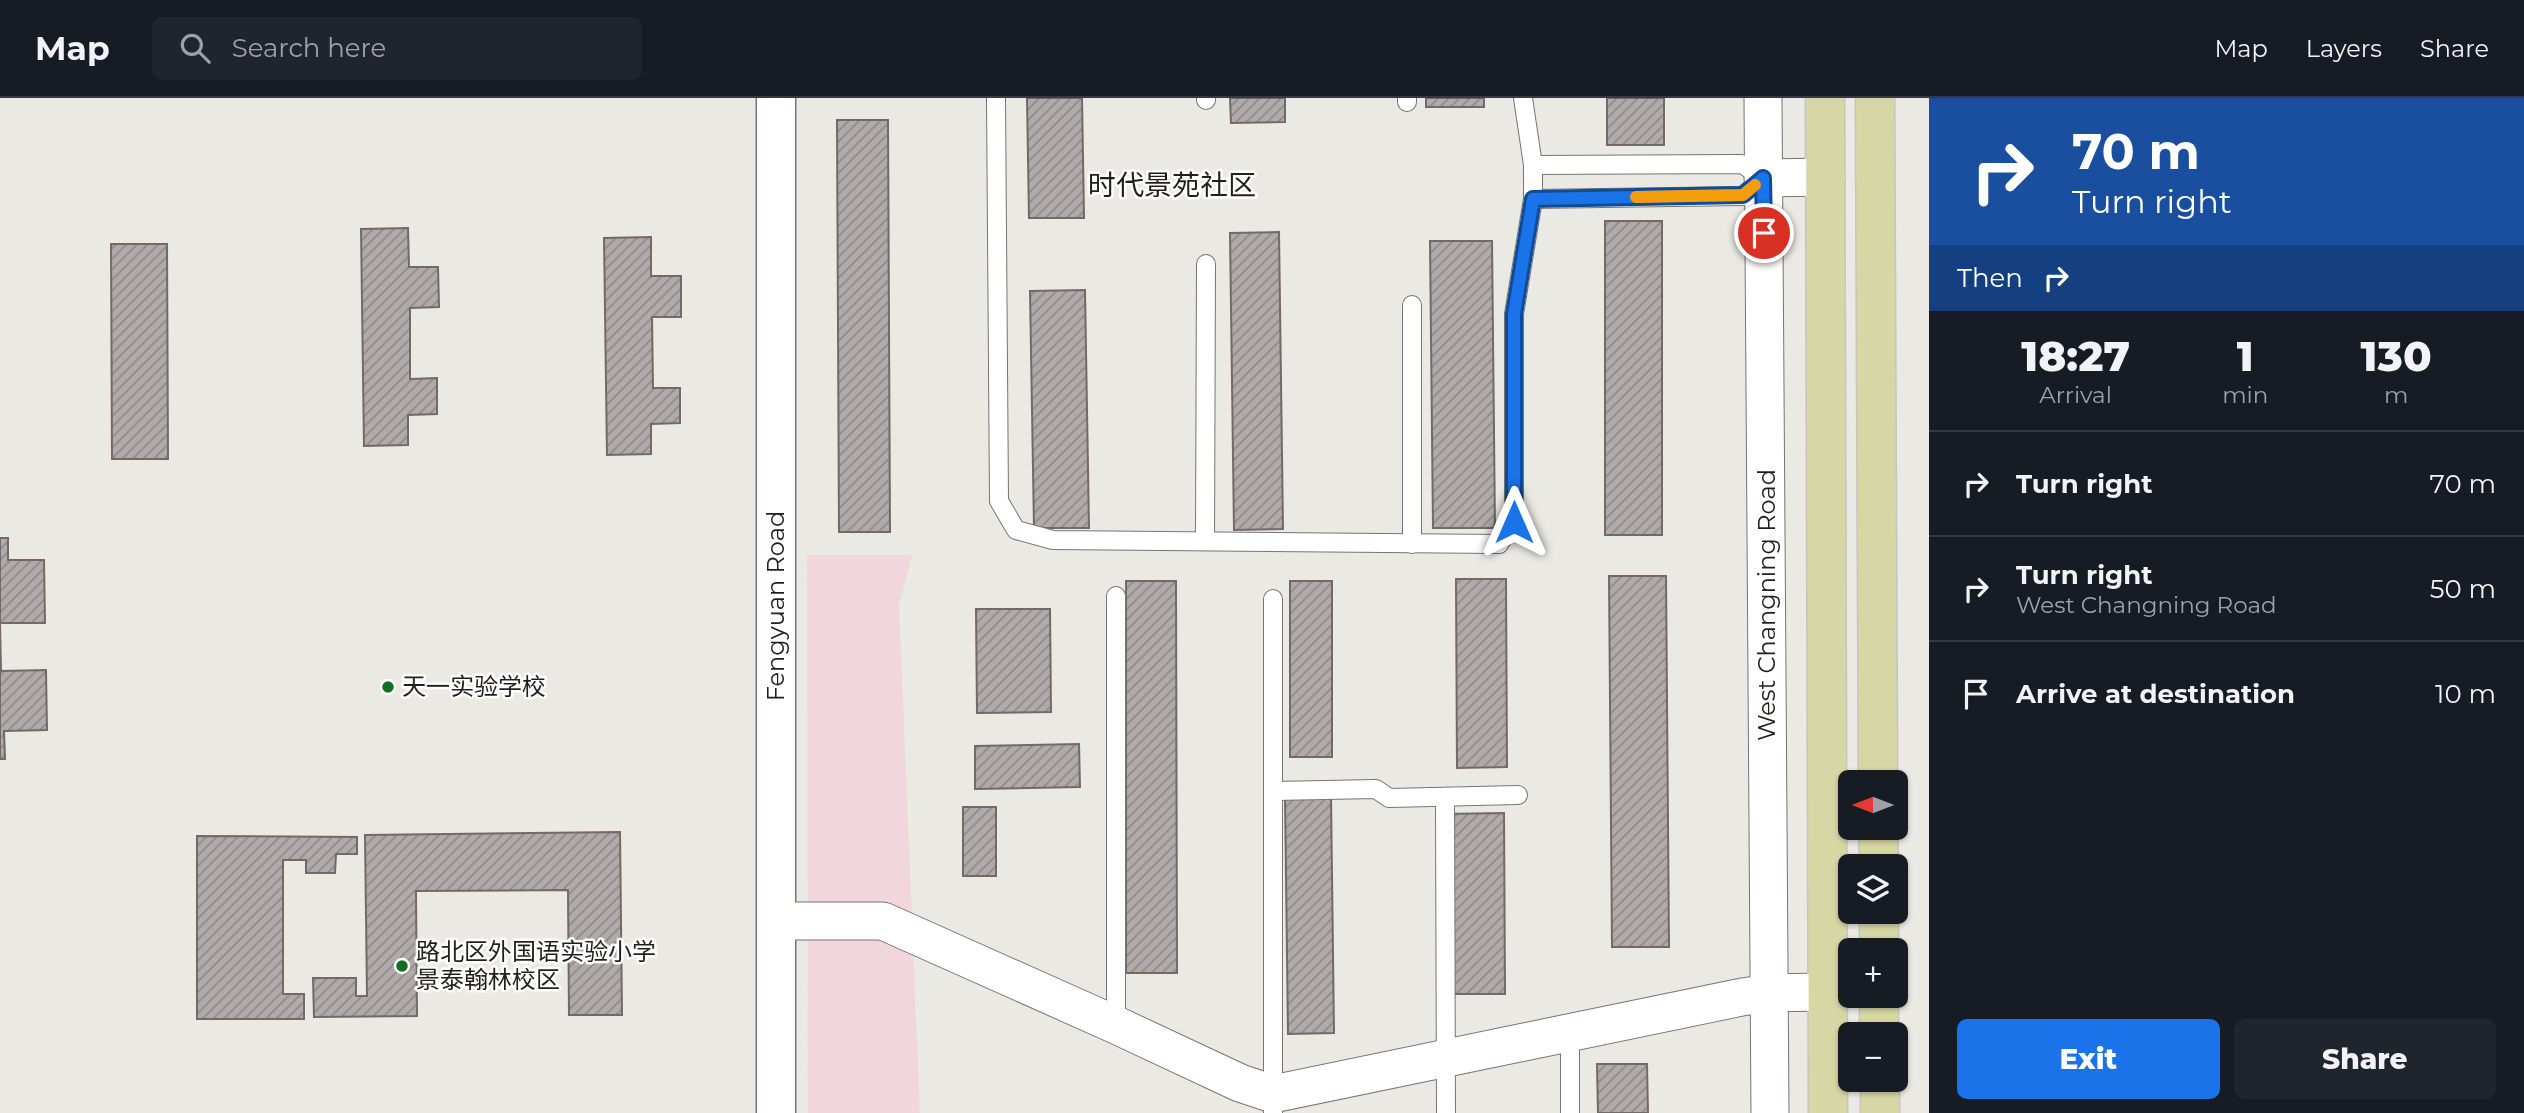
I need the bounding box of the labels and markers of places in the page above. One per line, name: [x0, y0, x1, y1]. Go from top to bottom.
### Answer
pin: [1734, 203, 1794, 263]
place label: 天一实验学校: [402, 672, 546, 701]
marker: 天一实验学校: [380, 679, 396, 695]
place label: 路北区外国语实验小学 景泰翰林校区: [416, 937, 656, 994]
marker: 路北区外国语实验小学 景泰翰林校区: [394, 958, 410, 974]

